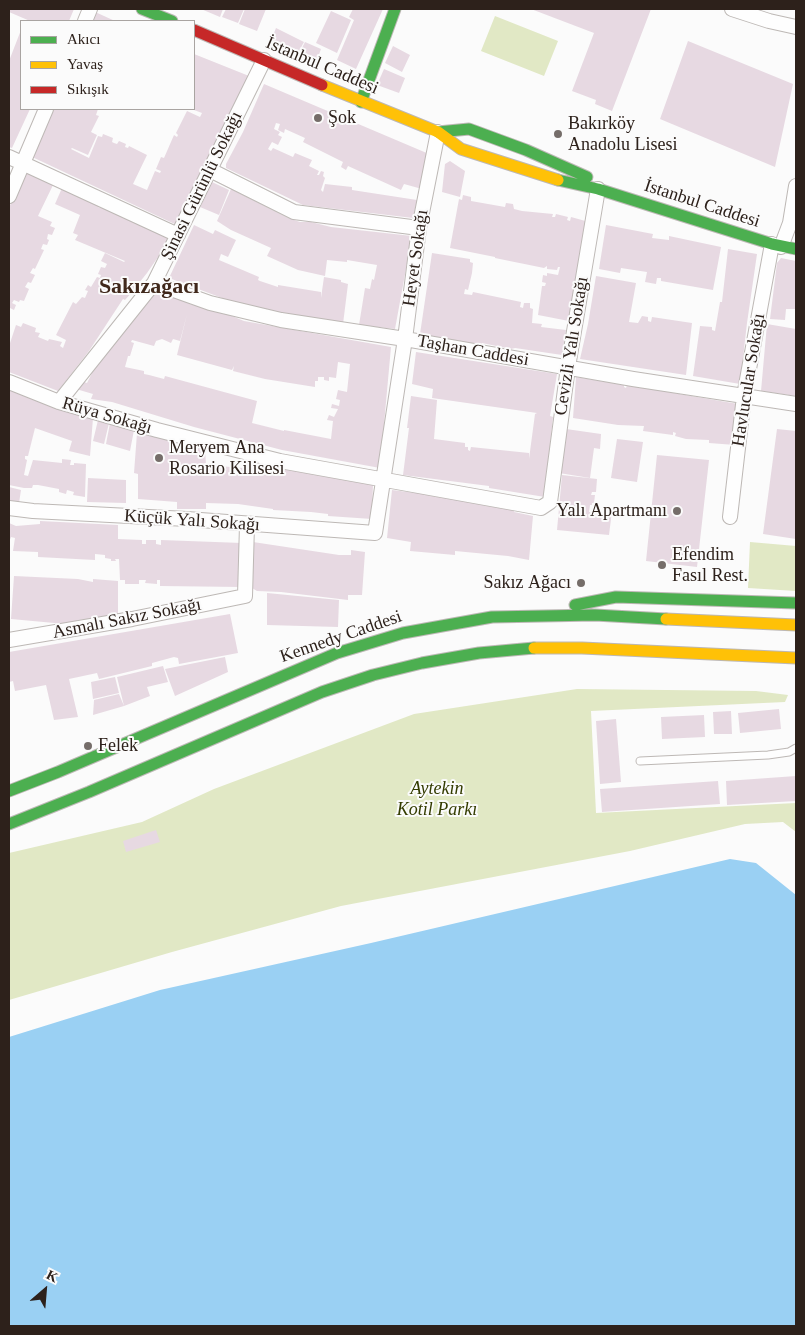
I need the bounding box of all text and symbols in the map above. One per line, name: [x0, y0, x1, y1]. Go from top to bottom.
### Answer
legend: [20, 20, 195, 110]
text: Akıcı: [67, 31, 100, 47]
street label: İstanbul Caddesi: [262, 33, 382, 99]
text: Yavaş: [67, 56, 103, 72]
text: Sıkışık: [67, 81, 109, 97]
place label: Şok: [328, 107, 356, 129]
street label: Şinasi Gürünlü Sokağı: [157, 108, 247, 264]
marker: Şok: [312, 112, 324, 124]
place label: Bakırköy Anadolu Lisesi: [568, 113, 677, 156]
marker: Bakırköy Anadolu Lisesi: [552, 128, 564, 140]
street label: İstanbul Caddesi: [641, 175, 763, 233]
street label: Heyet Sokağı: [399, 208, 433, 308]
district label: Sakızağacı: [99, 274, 199, 300]
street label: Cevizli Yalı Sokağı: [550, 275, 594, 417]
street label: Havlucular Sokağı: [728, 312, 770, 448]
street label: Taşhan Caddesi: [415, 331, 531, 371]
street label: Rüya Sokağı: [60, 393, 154, 439]
place label: Meryem Ana Rosario Kilisesi: [169, 437, 284, 479]
marker: Meryem Ana Rosario Kilisesi: [153, 452, 165, 464]
place label: Yalı Apartmanı: [556, 500, 667, 522]
street label: Küçük Yalı Sokağı: [123, 505, 261, 537]
marker: Yalı Apartmanı: [671, 505, 683, 517]
place label: Efendim Fasıl Rest.: [672, 544, 748, 586]
marker: Efendim Fasıl Rest.: [656, 559, 668, 571]
place label: Sakız Ağacı: [484, 572, 571, 594]
marker: Sakız Ağacı: [575, 577, 587, 589]
street label: Asmalı Sakız Sokağı: [51, 594, 203, 644]
street label: Kennedy Caddesi: [277, 606, 405, 668]
place label: Felek: [98, 735, 138, 757]
marker: Felek: [82, 740, 94, 752]
park label: Aytekin Kotil Parkı: [397, 778, 477, 821]
north arrow: [20, 1265, 70, 1315]
text: K: [44, 1267, 60, 1285]

